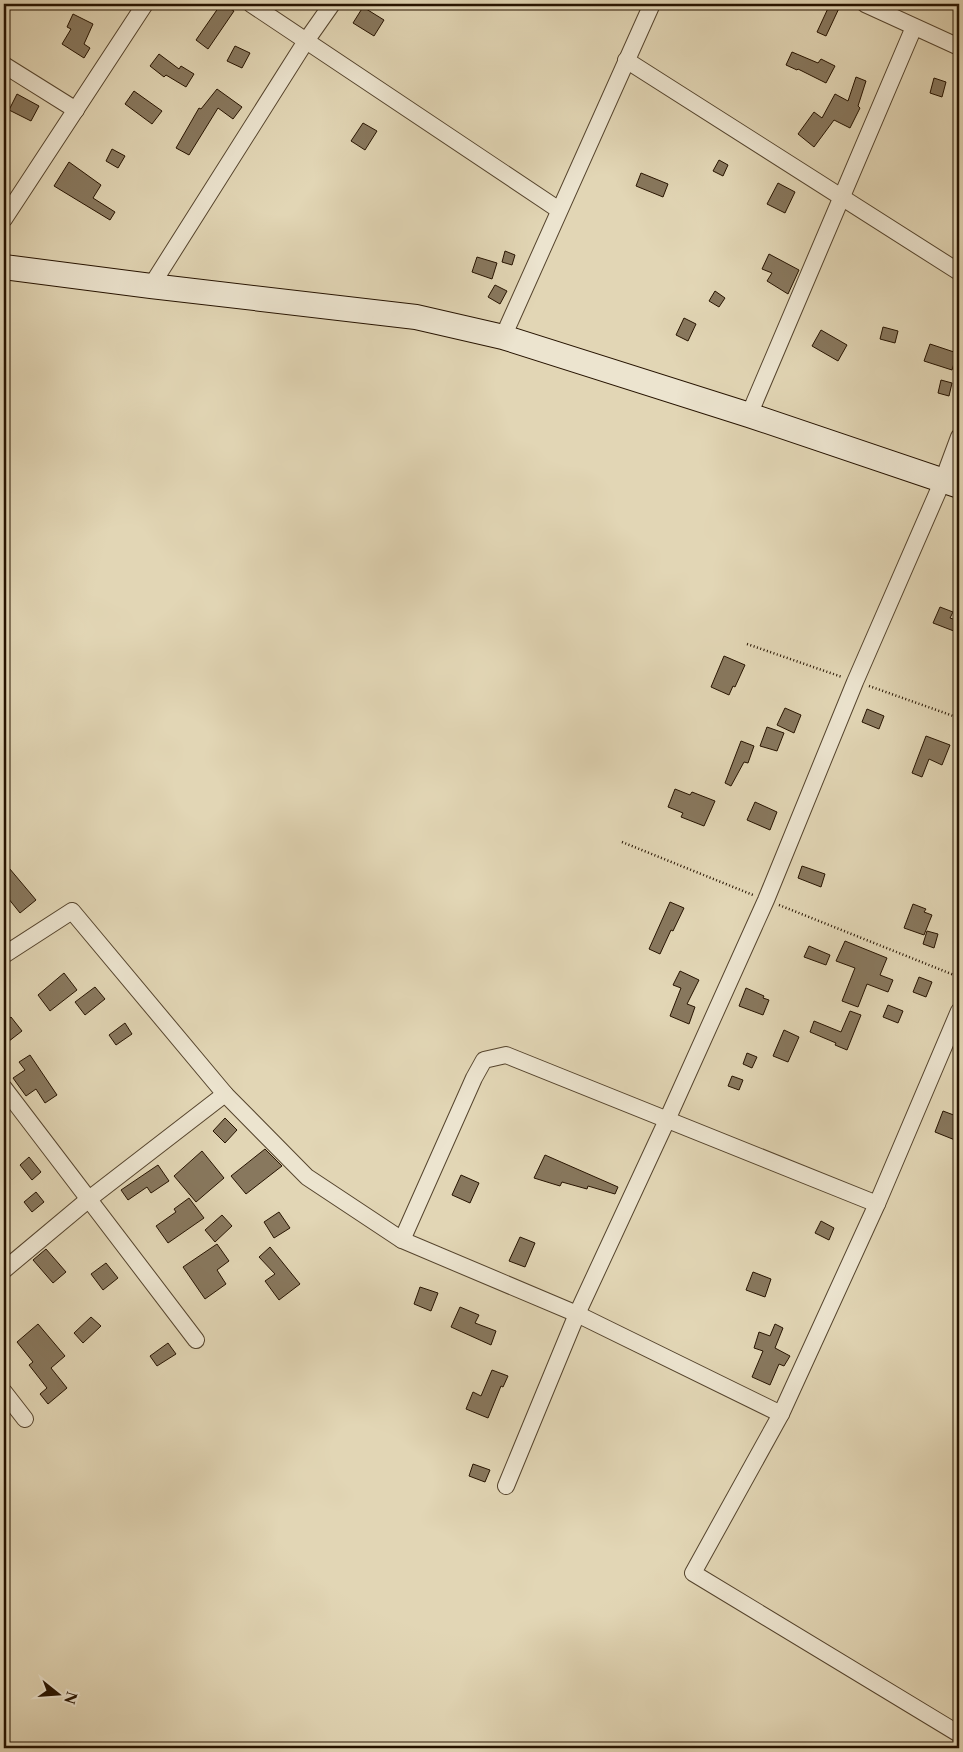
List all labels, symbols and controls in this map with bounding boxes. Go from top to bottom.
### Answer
north arrow [32,1670,82,1720]
text: N [60,1689,81,1706]

